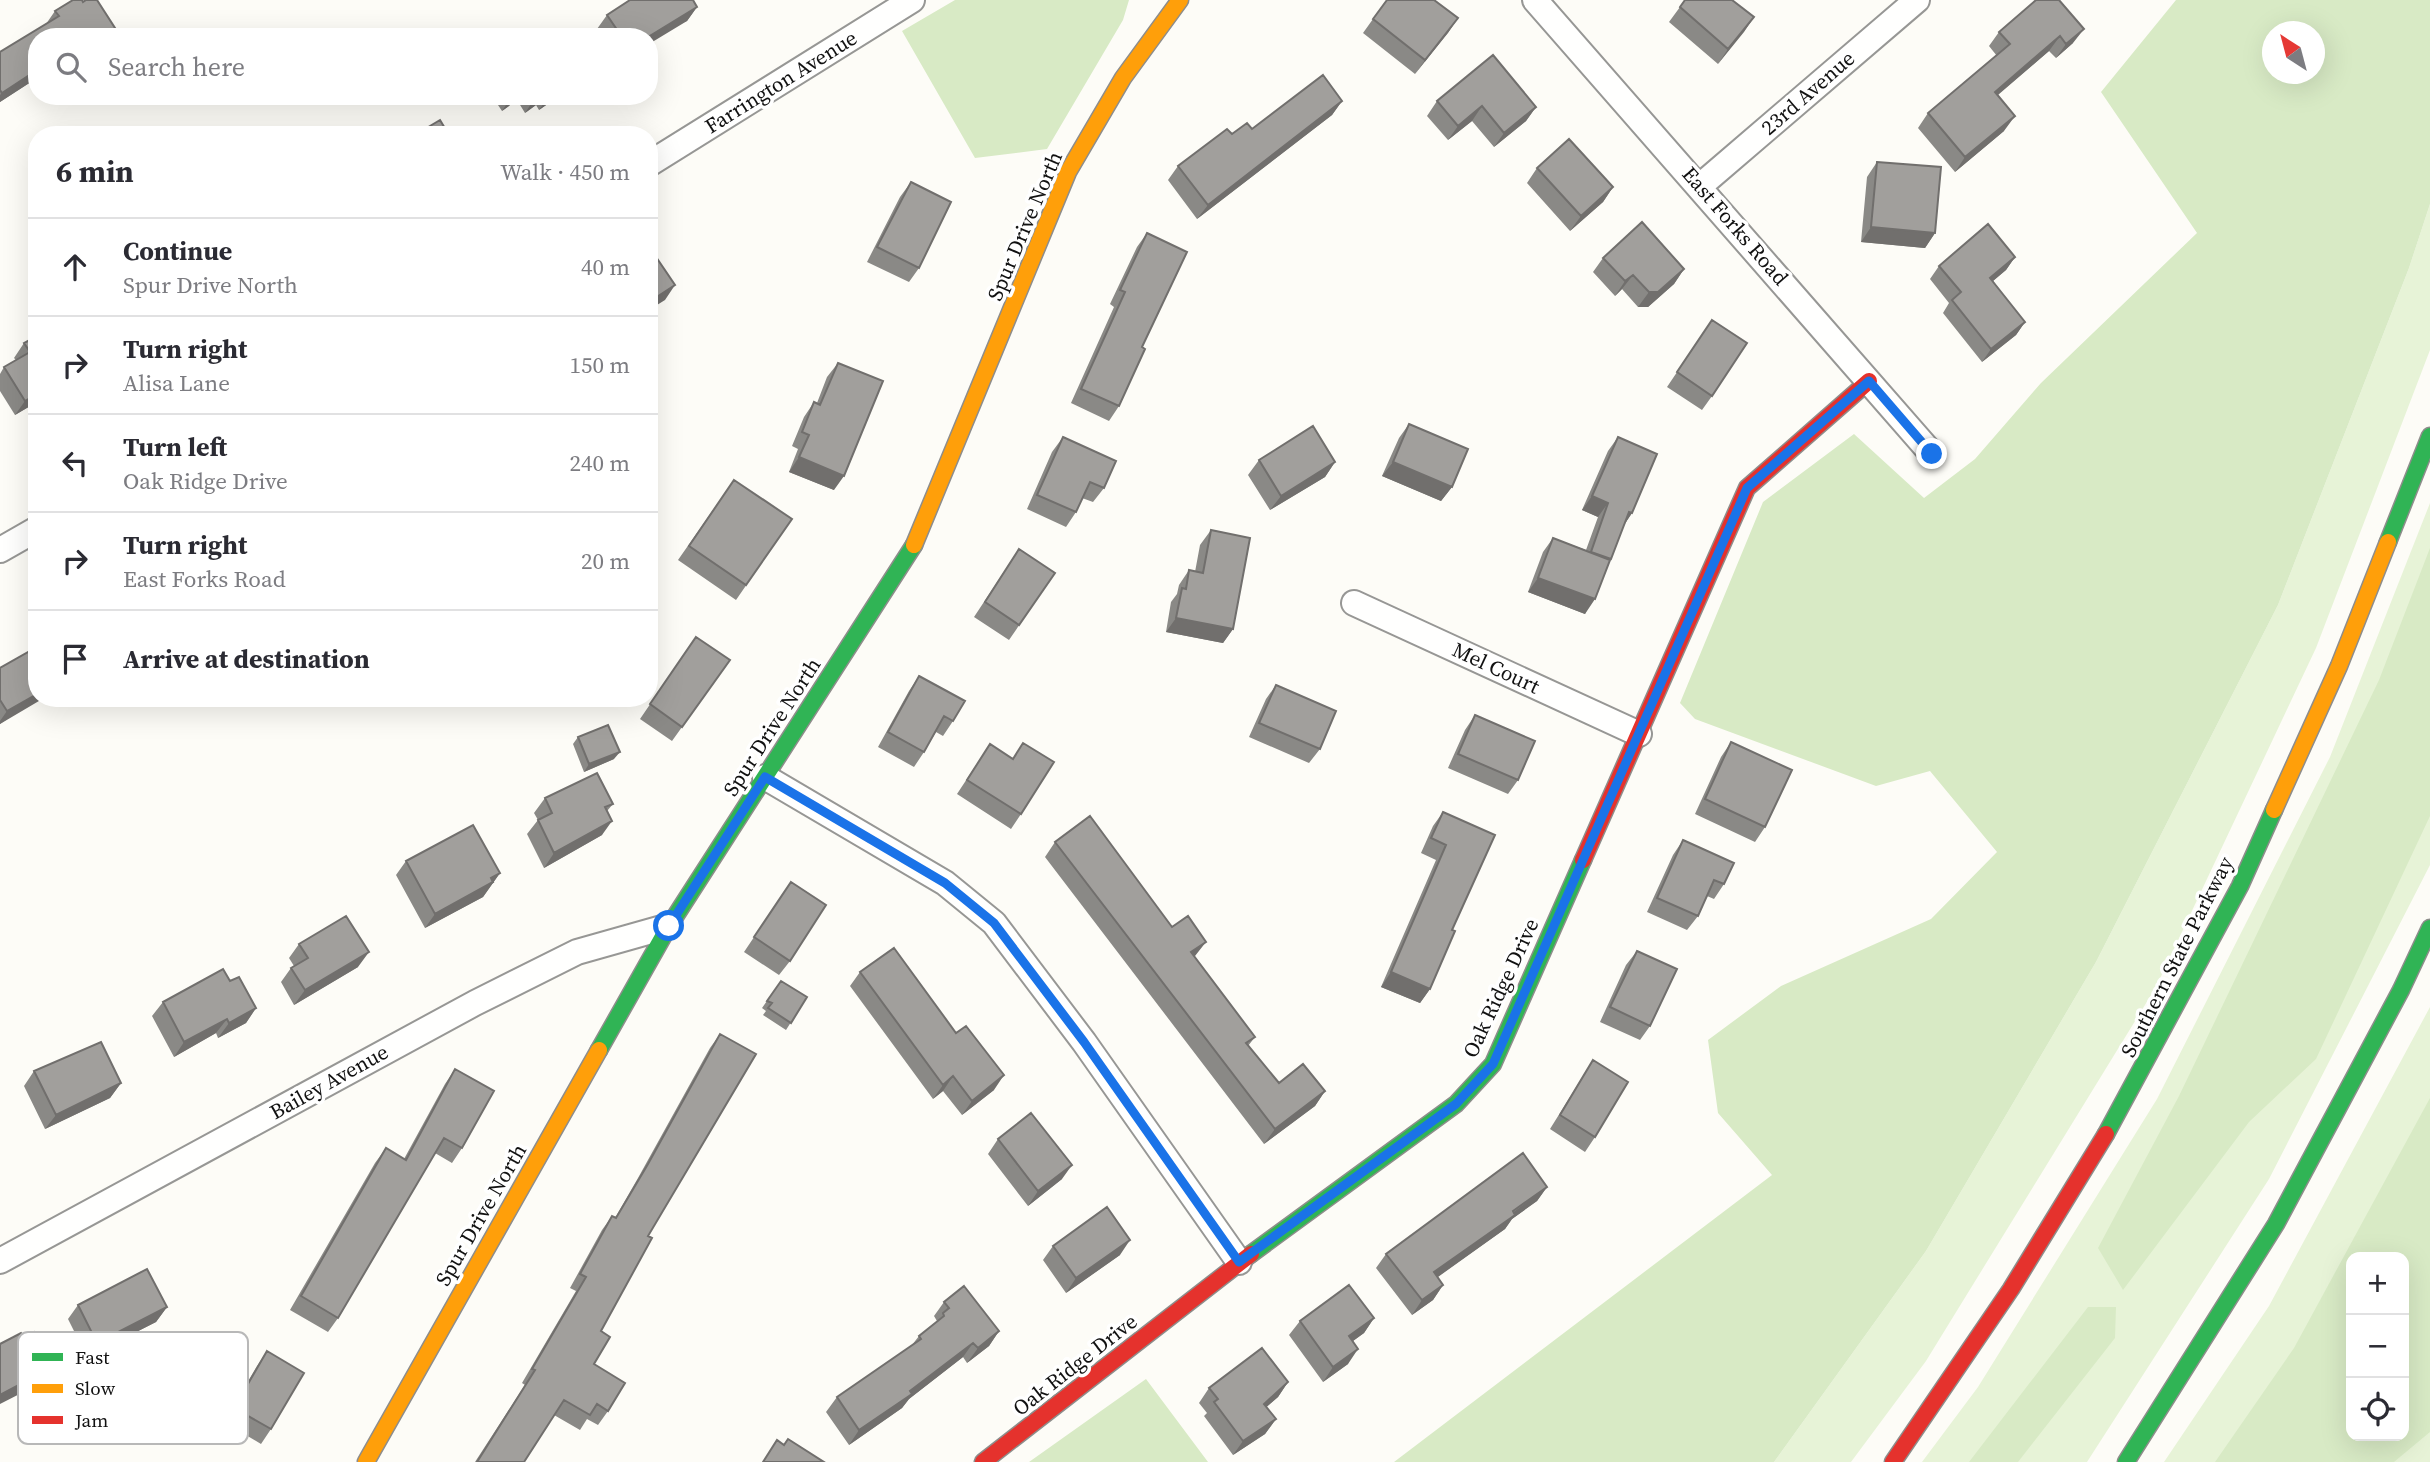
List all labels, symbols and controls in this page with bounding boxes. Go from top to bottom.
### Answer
north arrow [2262,21,2325,84]
street label: Farrington Avenue [699,23,862,140]
search box [28,28,658,105]
street label: 23rd Avenue [1755,44,1861,141]
icon: search [52,48,90,86]
text: Search here [108,49,245,85]
street label: Spur Drive North [980,147,1069,305]
text: 6 min [56,151,134,192]
text: Walk · 450 m [500,156,630,188]
street label: East Forks Road [1676,160,1795,291]
text: Continue [123,233,232,269]
icon: ahead [56,248,94,286]
text: 40 m [581,251,630,283]
text: Spur Drive North [123,269,298,301]
text: Turn right [123,331,247,367]
icon: right [56,346,94,384]
text: 150 m [569,349,630,381]
text: Alisa Lane [123,367,230,399]
text: Turn left [123,429,227,465]
route end [1916,438,1947,469]
icon: left [56,444,94,482]
text: 240 m [569,447,630,479]
text: Oak Ridge Drive [123,465,288,497]
text: Turn right [123,527,247,563]
icon: right [56,542,94,580]
text: 20 m [581,545,630,577]
text: East Forks Road [123,563,286,595]
street label: Mel Court [1448,635,1545,700]
icon: arrive [56,640,94,678]
text: Arrive at destination [123,641,370,677]
street label: Spur Drive North [716,652,827,802]
street label: Southern State Parkway [2113,851,2240,1062]
route start [653,910,684,941]
street label: Oak Ridge Drive [1456,913,1545,1062]
street label: Bailey Avenue [264,1037,393,1126]
street label: Spur Drive North [428,1138,533,1291]
map controls [2346,1252,2409,1441]
button: + [2346,1252,2409,1315]
street label: Oak Ridge Drive [1006,1307,1143,1422]
button: − [2346,1315,2409,1378]
legend [18,1332,248,1444]
text: Fast [75,1344,110,1370]
text: Slow [75,1375,116,1401]
button: locate [2346,1378,2409,1441]
text: Jam [74,1407,108,1433]

